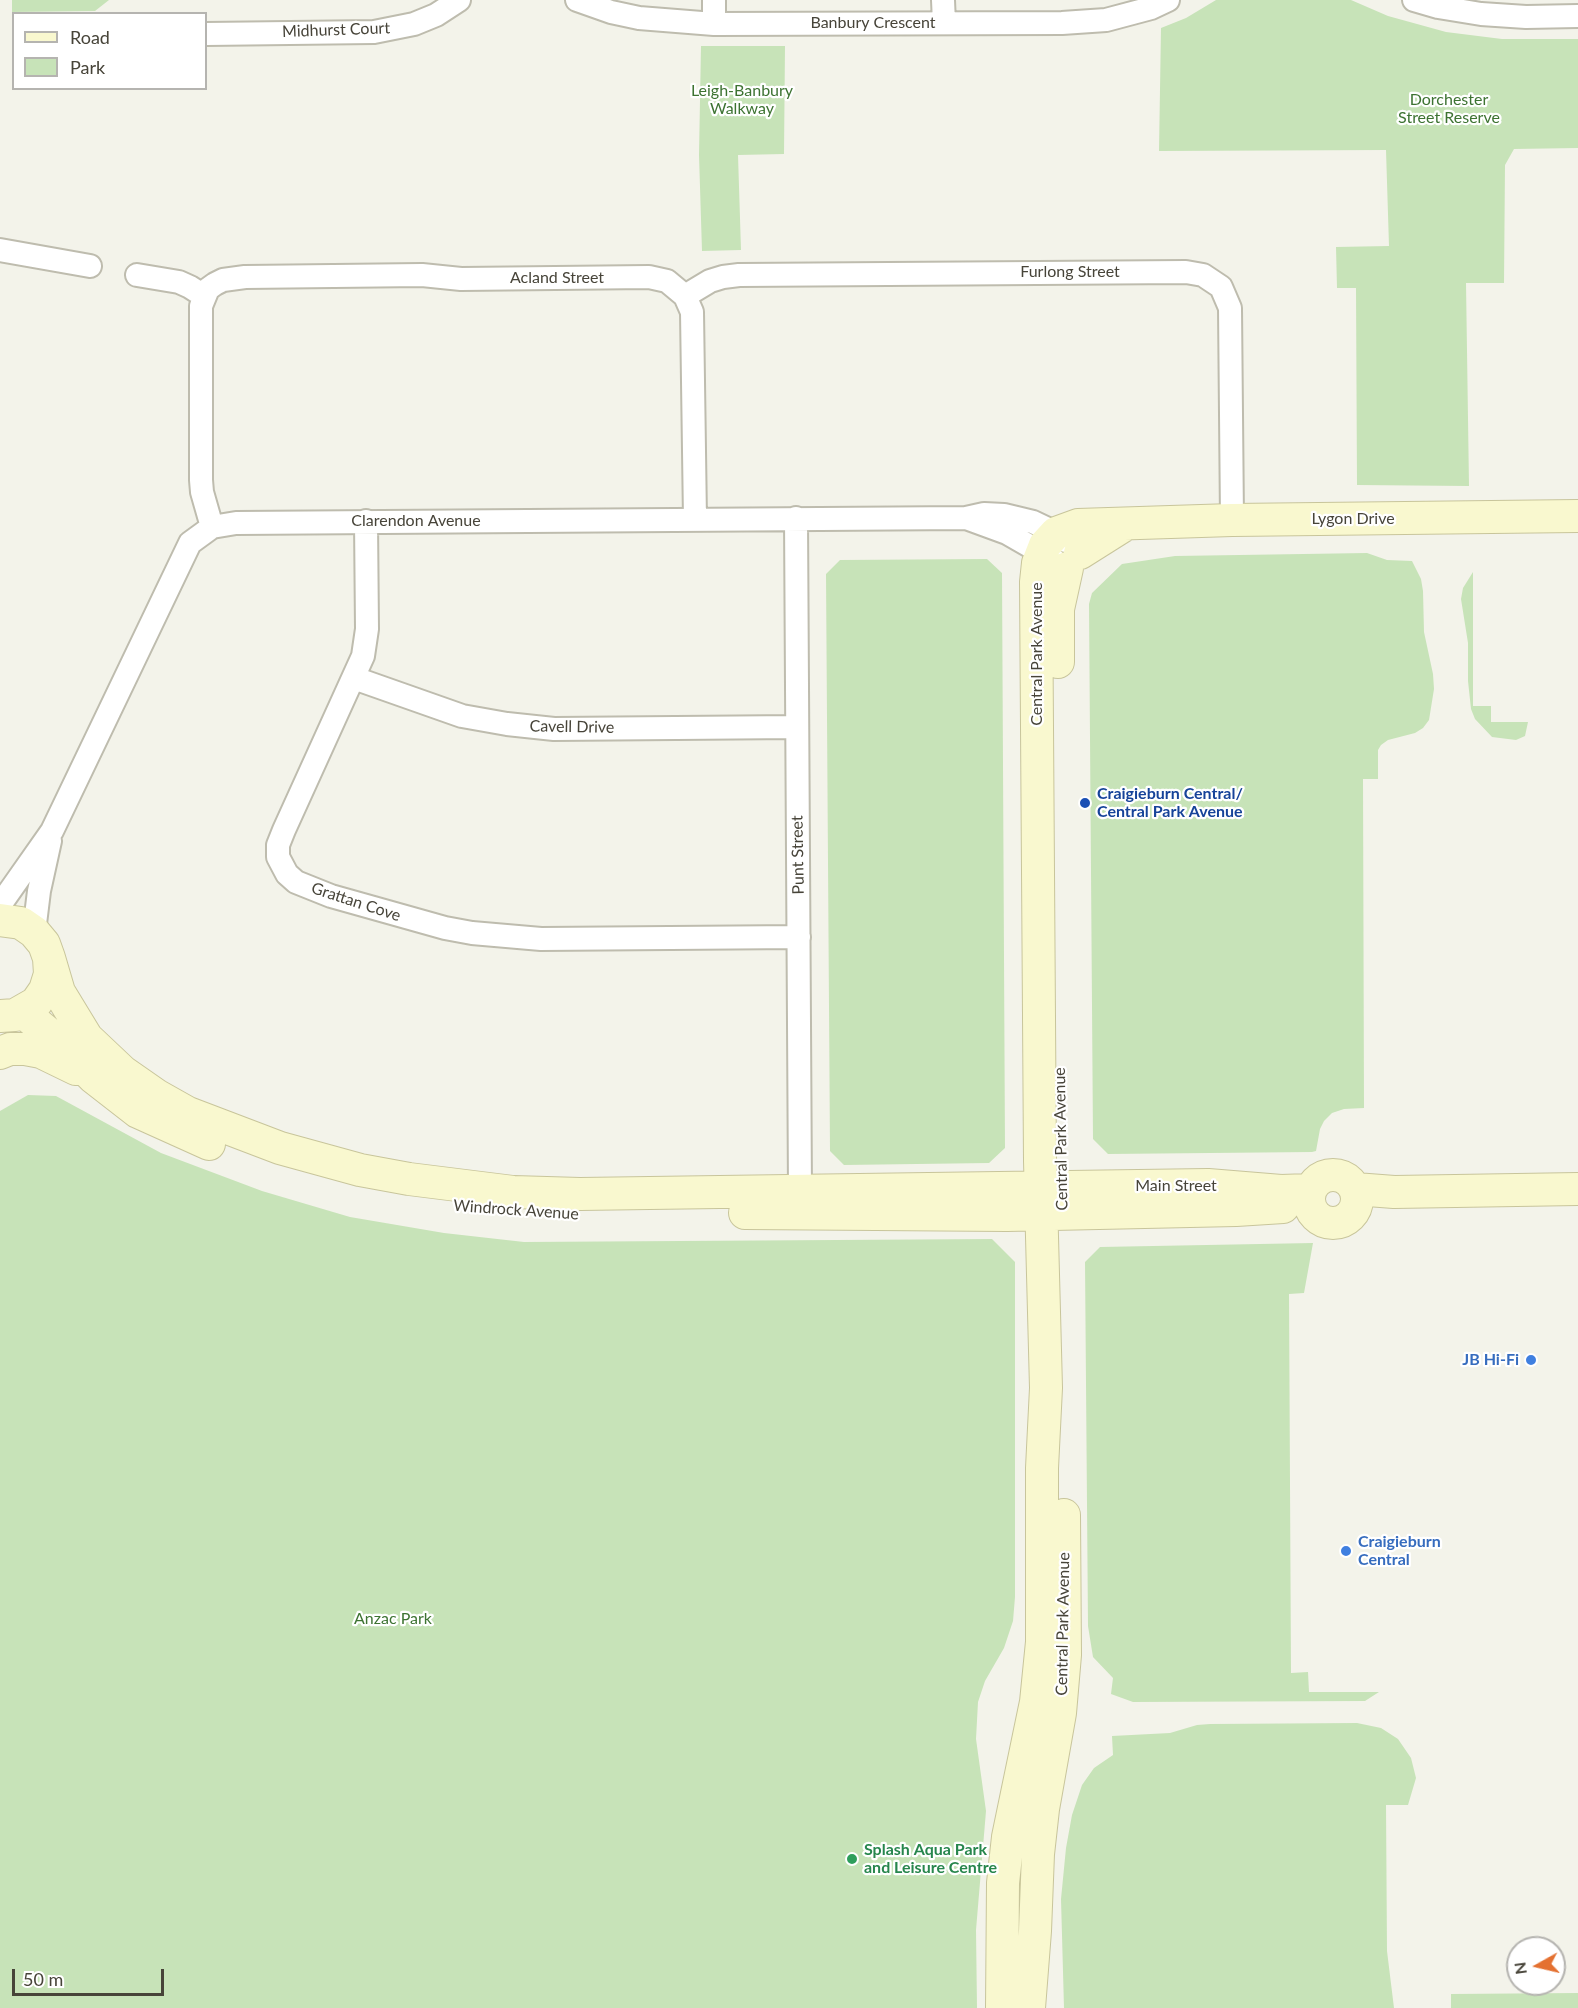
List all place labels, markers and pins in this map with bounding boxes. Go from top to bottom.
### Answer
place label: Craigieburn Central/ Central Park Avenue [1097,784,1243,822]
marker: Craigieburn Central/ Central Park Avenue [1078,796,1092,810]
place label: JB Hi-Fi [1462,1350,1519,1370]
marker: JB Hi-Fi [1524,1353,1538,1367]
place label: Craigieburn Central [1358,1532,1441,1570]
marker: Craigieburn Central [1339,1544,1353,1558]
place label: Splash Aqua Park and Leisure Centre [864,1840,997,1878]
marker: Splash Aqua Park and Leisure Centre [845,1852,859,1866]

